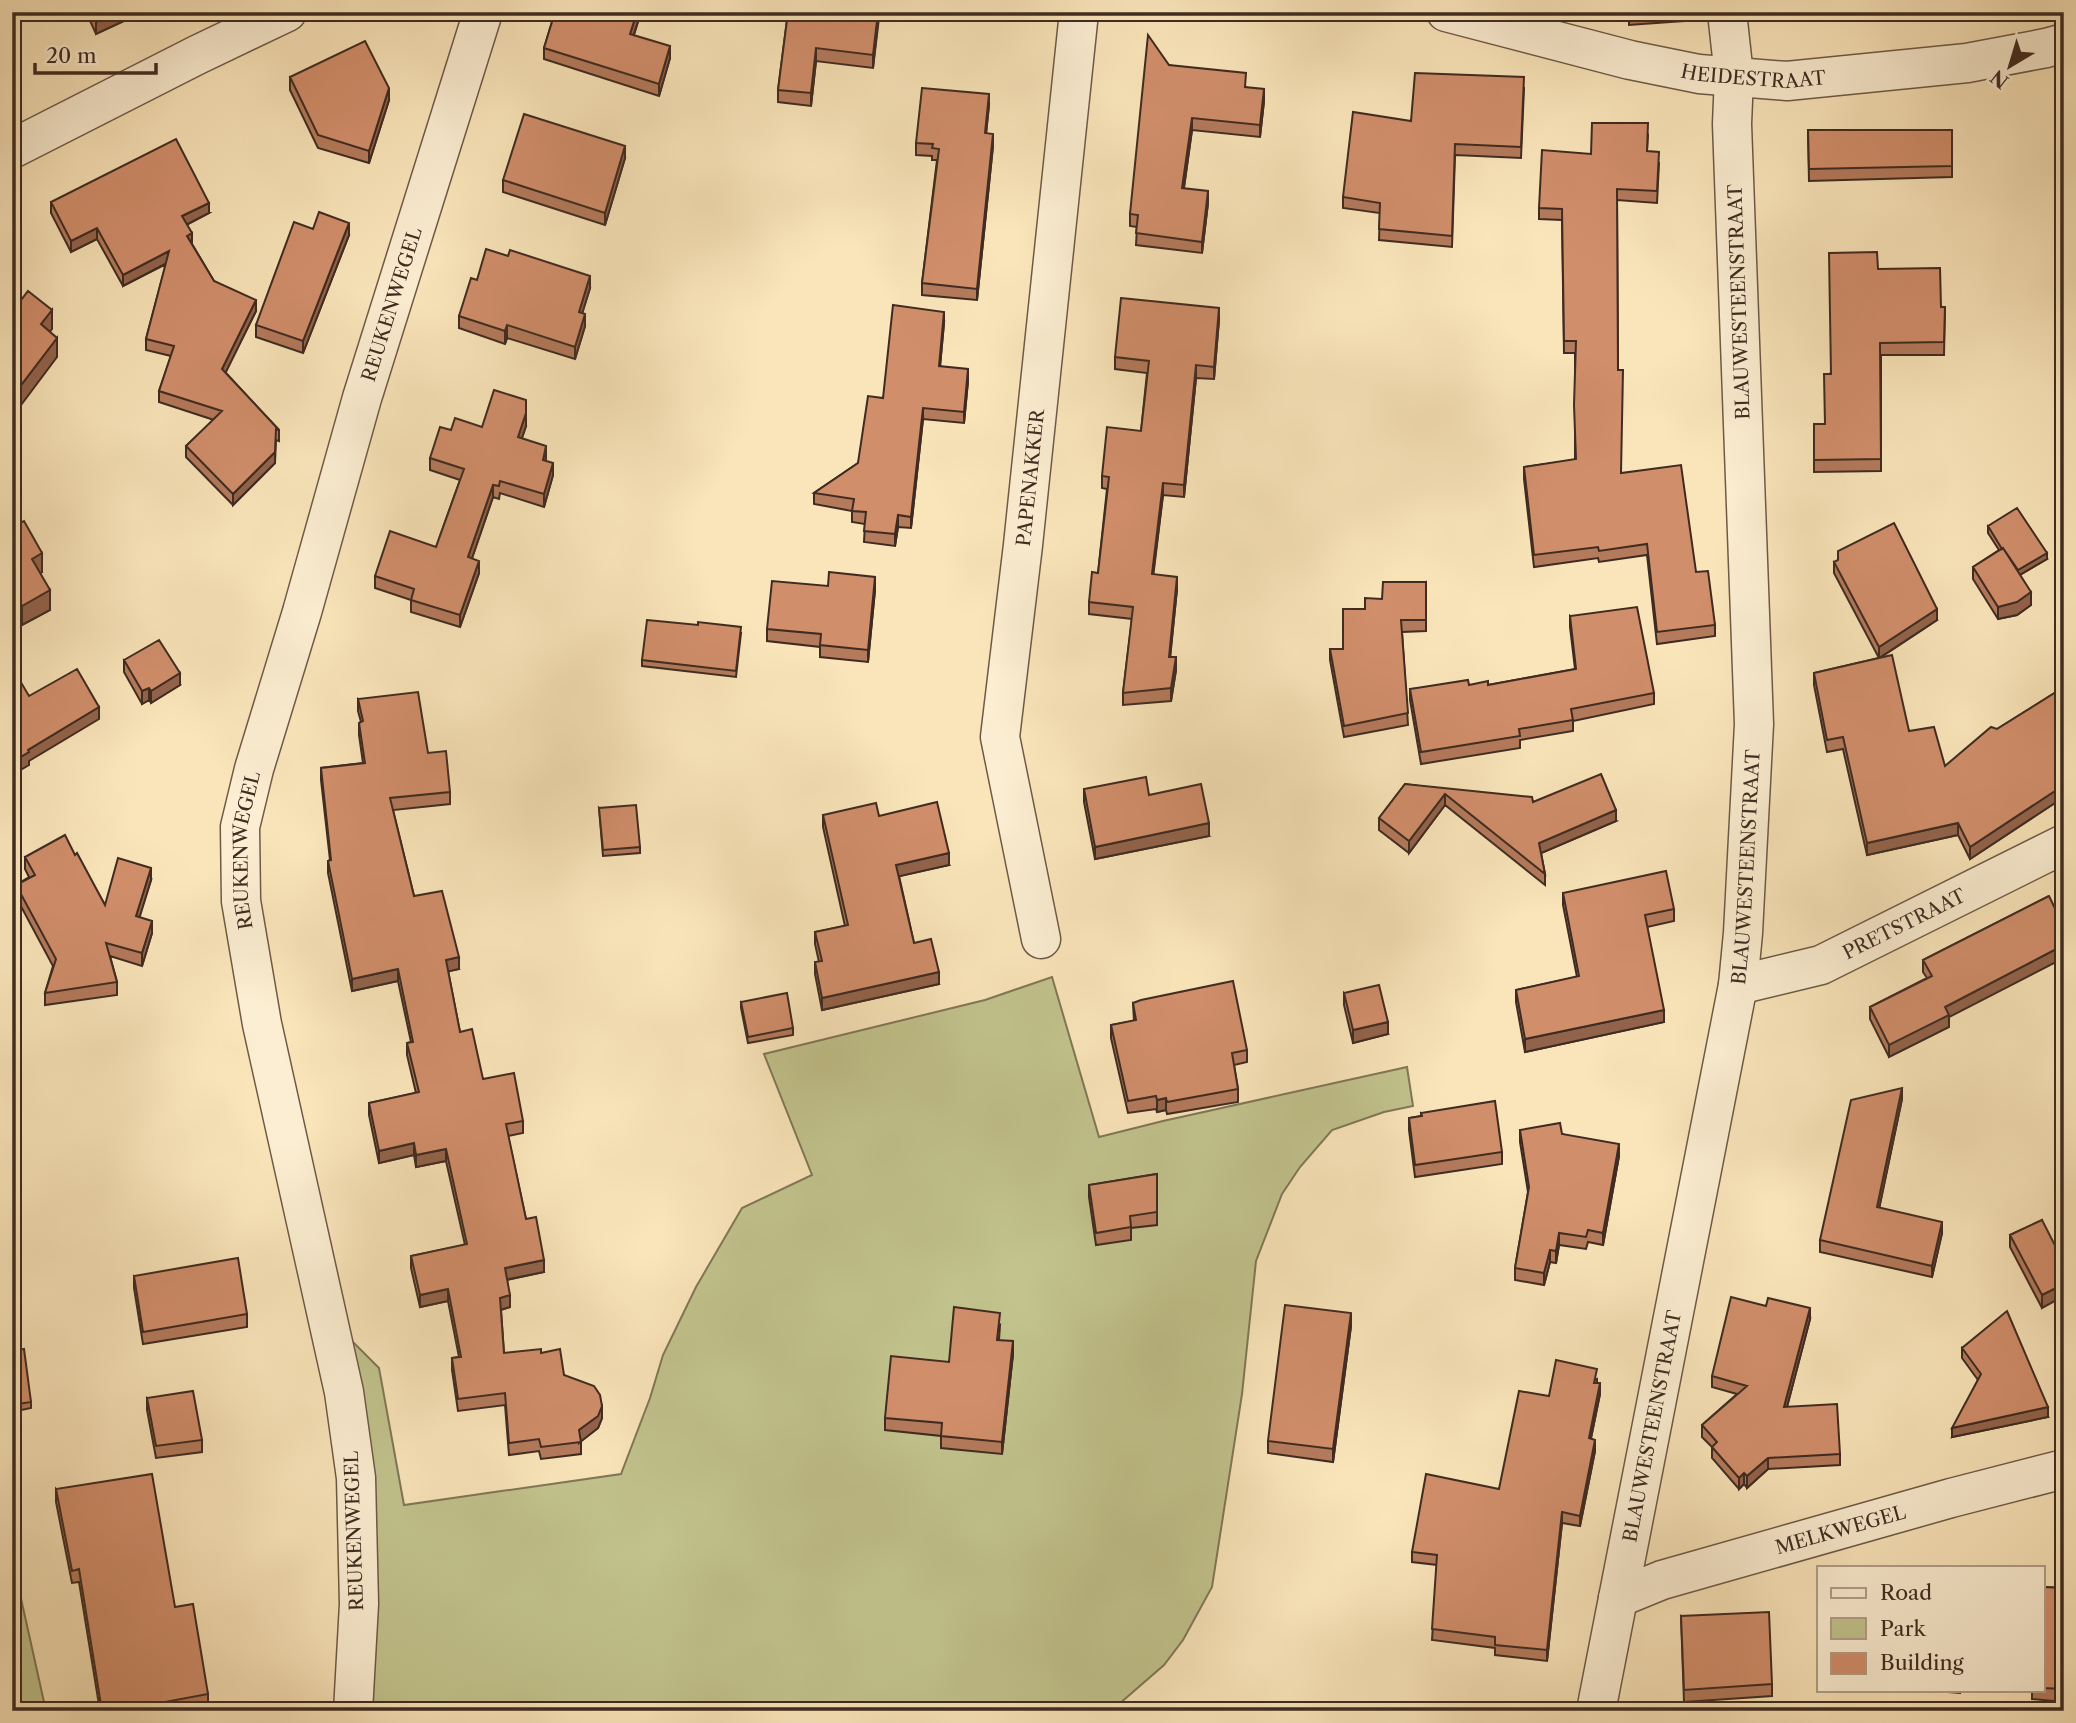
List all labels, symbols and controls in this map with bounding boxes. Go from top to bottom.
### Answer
scale bar [35,32,156,76]
north arrow [1974,32,2044,102]
text: 20 m [46,43,97,68]
street label: HEIDESTRAAT [1679,59,1828,93]
text: N [1986,65,2013,93]
street label: BLAUWESTEENSTRAAT [1723,183,1755,420]
street label: REUKENWEGEL [356,224,426,384]
street label: PAPENAKKER [1011,407,1049,547]
street label: BLAUWESTEENSTRAAT [1727,748,1764,986]
street label: REUKENWEGEL [228,768,265,931]
street label: PRETSTRAAT [1839,883,1970,964]
street label: BLAUWESTEENSTRAAT [1618,1308,1686,1544]
street label: REUKENWEGEL [340,1450,368,1611]
street label: MELKWEGEL [1773,1500,1909,1559]
legend [1817,1566,2044,1692]
text: Road [1880,1580,1932,1605]
text: Park [1880,1616,1926,1641]
text: Building [1880,1650,1965,1675]

